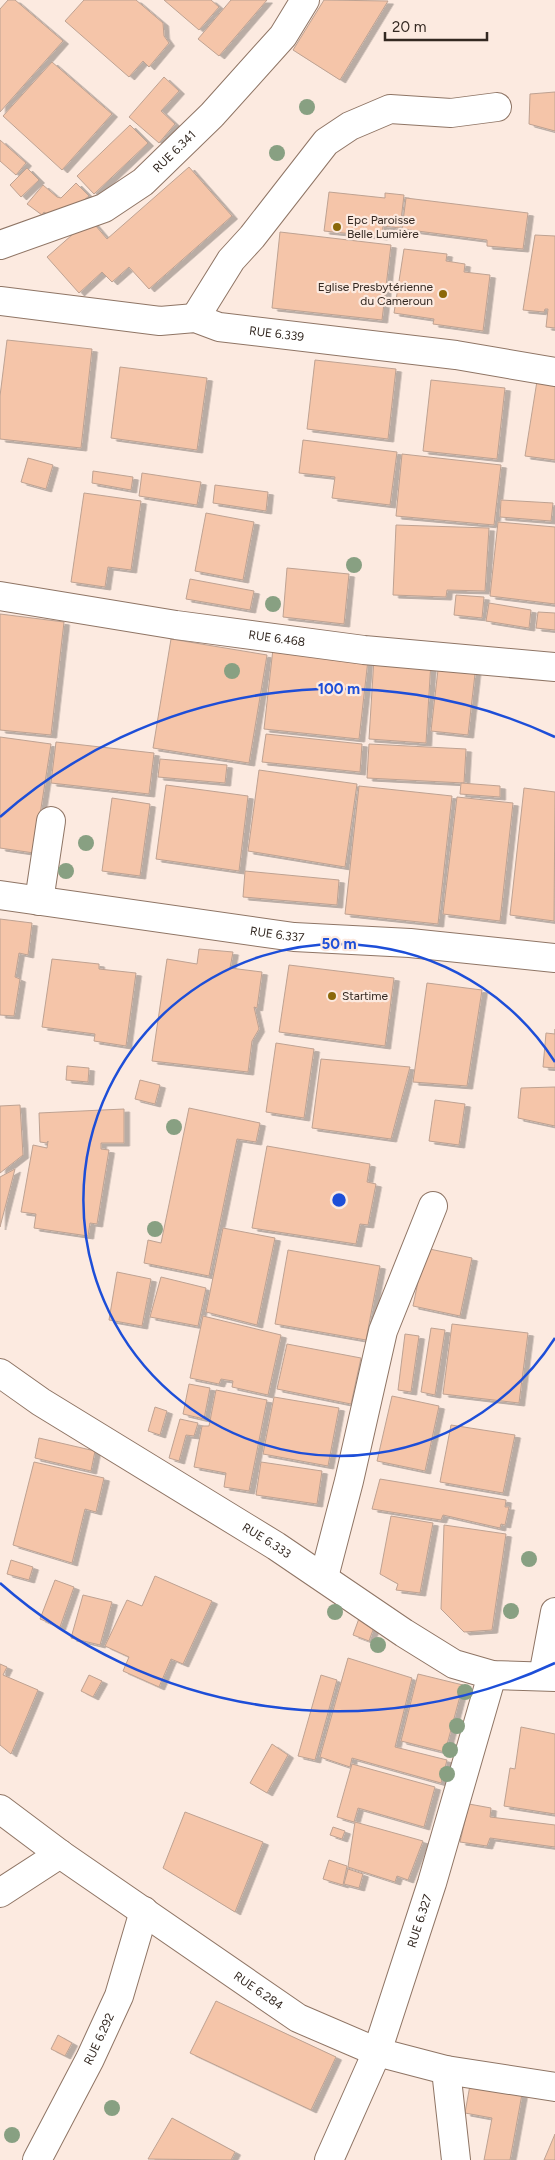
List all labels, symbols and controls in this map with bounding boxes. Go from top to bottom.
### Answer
scale bar [385,10,488,42]
text: 20 m [392,18,426,36]
street label: RUE 6.341 [150,128,199,175]
place label: Epc Paroisse Belle Lumière [347,213,419,241]
marker: Epc Paroisse Belle Lumière [331,221,343,233]
place label: Eglise Presbytérienne du Cameroun [318,280,433,308]
marker: Eglise Presbytérienne du Cameroun [437,288,449,300]
street label: RUE 6.339 [248,324,305,344]
street label: RUE 6.468 [248,628,306,649]
text: 100 m [318,680,360,698]
street label: RUE 6.337 [249,924,305,945]
text: 50 m [321,935,357,953]
place label: Startime [342,989,389,1003]
marker: Startime [326,990,338,1002]
centre of rings [330,1191,348,1209]
street label: RUE 6.333 [240,1520,294,1561]
street label: RUE 6.327 [404,1892,435,1949]
street label: RUE 6.284 [231,1969,286,2013]
street label: RUE 6.292 [81,2011,117,2067]

